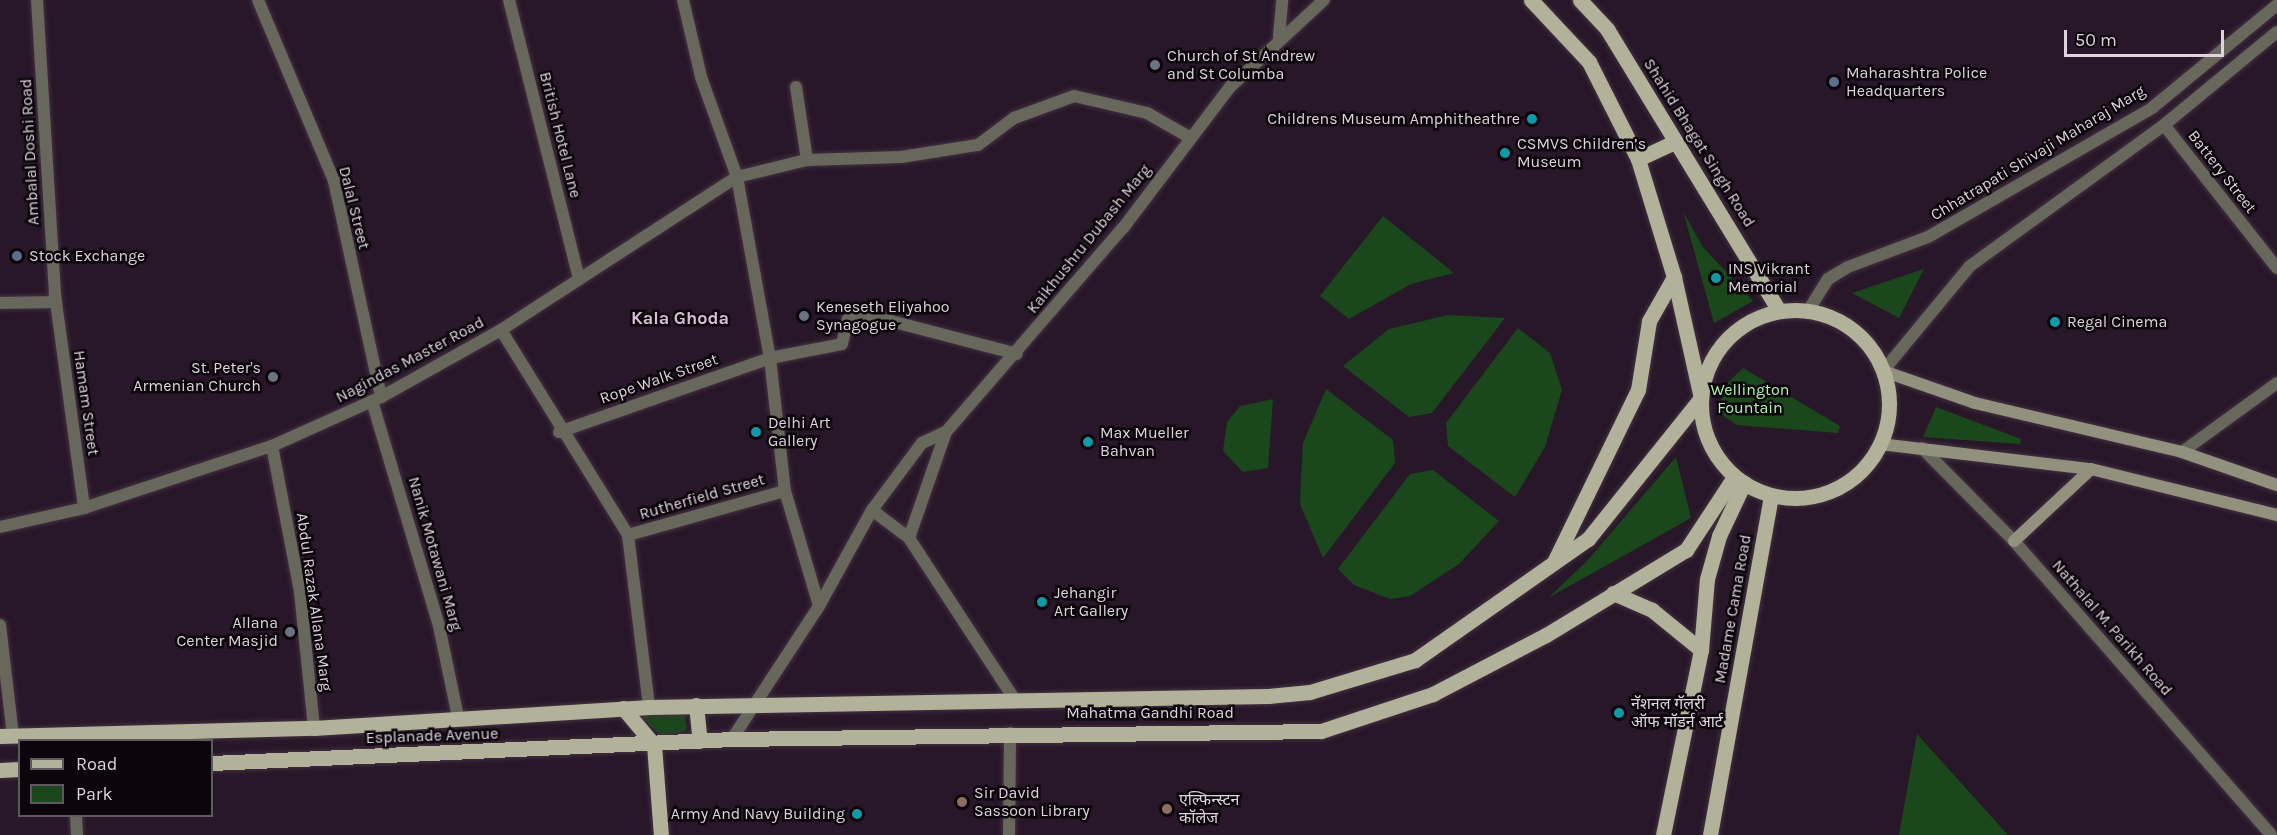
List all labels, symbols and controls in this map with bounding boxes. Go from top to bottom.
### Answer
scale bar [2067,18,2228,56]
text: 50 m [2075,29,2117,51]
place label: Church of St Andrew and St Columba [1167,46,1315,84]
street label: Shahid Bhagat Singh Road [1639,55,1759,231]
marker: Church of St Andrew and St Columba [1148,58,1162,72]
place label: Maharashtra Police Headquarters [1846,63,1987,101]
street label: British Hotel Lane [535,70,585,200]
marker: Maharashtra Police Headquarters [1827,75,1841,89]
street label: Ambalal Doshi Road [17,78,43,226]
street label: Chhatrapati Shivaji Maharaj Marg [1927,81,2149,225]
place label: Childrens Museum Amphitheathre [1267,109,1520,129]
marker: Childrens Museum Amphitheathre [1525,112,1539,126]
street label: Battery Street [2184,127,2260,217]
place label: CSMVS Children’s Museum [1517,134,1646,172]
marker: CSMVS Children’s Museum [1498,146,1512,160]
street label: Kaikhushru Dubash Marg [1023,161,1155,317]
street label: Dalal Street [334,165,374,251]
place label: Stock Exchange [29,246,145,266]
marker: Stock Exchange [10,249,24,263]
place label: INS Vikrant Memorial [1728,259,1810,297]
marker: INS Vikrant Memorial [1709,271,1723,285]
place label: Keneseth Eliyahoo Synagogue [816,297,950,335]
district label: Kala Ghoda [631,307,729,329]
marker: Keneseth Eliyahoo Synagogue [797,309,811,323]
place label: Regal Cinema [2067,312,2167,332]
street label: Nagindas Master Road [333,313,487,407]
marker: Regal Cinema [2048,315,2062,329]
street label: Hamam Street [69,349,103,457]
street label: Rope Walk Street [597,350,721,408]
place label: St. Peter's Armenian Church [133,358,261,396]
marker: St. Peter's Armenian Church [266,370,280,384]
park label: Wellington Fountain [1711,380,1789,418]
place label: Delhi Art Gallery [768,413,830,451]
place label: Max Mueller Bahvan [1100,423,1189,461]
marker: Delhi Art Gallery [749,425,763,439]
marker: Max Mueller Bahvan [1081,435,1095,449]
street label: Rutherfield Street [637,470,767,524]
street label: Nanik Motawani Marg [404,475,466,633]
street label: Abdul Razak Allana Marg [292,511,336,693]
street label: Madame Cama Road [1710,533,1756,685]
street label: Nathalal M. Parikh Road [2048,556,2176,700]
place label: Jehangir Art Gallery [1054,583,1128,621]
marker: Jehangir Art Gallery [1035,595,1049,609]
place label: Allana Center Masjid [176,613,278,651]
marker: Allana Center Masjid [283,625,297,639]
place label: नॅशनल गॅलरी ऑफ मॉडर्न आर्ट [1631,694,1723,732]
street label: Mahatma Gandhi Road [1066,703,1234,723]
marker: नॅशनल गॅलरी ऑफ मॉडर्न आर्ट [1612,706,1626,720]
street label: Esplanade Avenue [365,724,499,748]
legend [18,739,213,817]
text: Road [76,753,117,775]
text: Park [76,783,113,805]
place label: Sir David Sassoon Library [974,783,1090,821]
place label: एल्फिन्स्टन कॉलेज [1179,790,1239,828]
marker: Sir David Sassoon Library [955,795,969,809]
marker: एल्फिन्स्टन कॉलेज [1160,802,1174,816]
place label: Army And Navy Building [671,804,845,824]
marker: Army And Navy Building [850,807,864,821]

